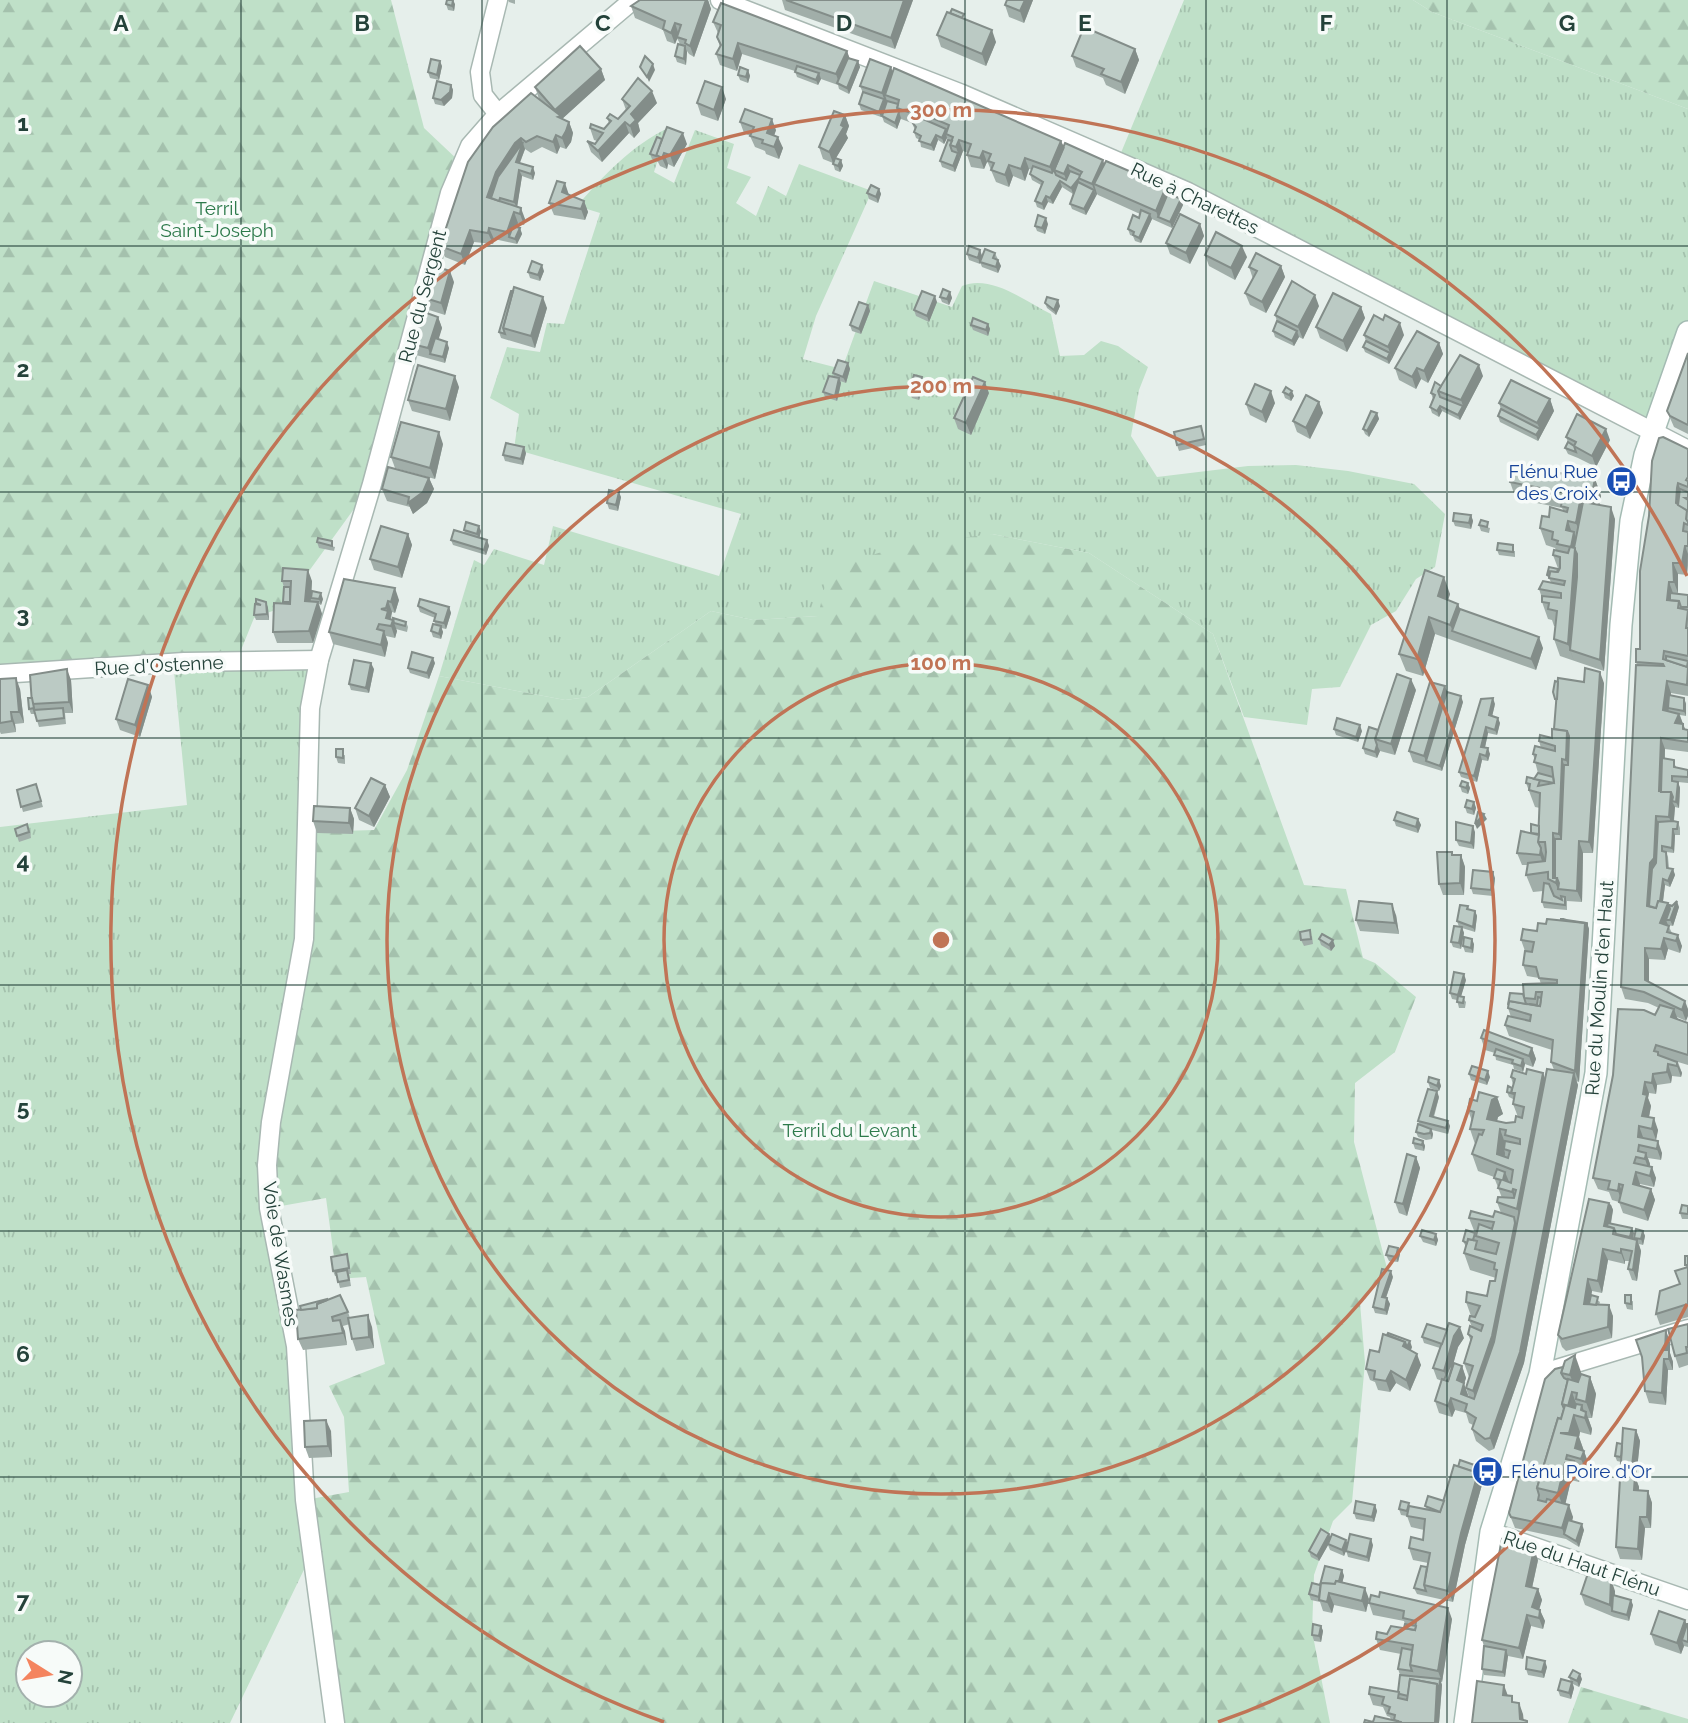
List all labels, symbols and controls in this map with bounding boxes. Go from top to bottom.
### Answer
text: A [113,9,129,36]
text: B [354,9,370,36]
text: C [595,9,611,36]
text: D [836,9,852,36]
text: E [1078,9,1092,36]
text: F [1319,9,1333,36]
text: G [1559,9,1575,36]
text: 300 m [910,97,972,122]
text: 1 [17,109,29,136]
street label: Rue à Charettes [1127,158,1263,238]
park label: Terril Saint-Joseph [160,197,274,241]
street label: Rue du Sergent [394,226,450,365]
text: 2 [17,355,29,382]
text: 200 m [910,373,972,398]
place label: Flénu Rue des Croix [1509,460,1598,504]
bus stop icon: Flénu Rue des Croix [1604,465,1638,499]
text: 3 [17,601,29,628]
text: 100 m [911,650,971,675]
street label: Rue d'Ostenne [94,651,224,679]
text: 4 [16,847,30,874]
street label: Rue du Moulin d'en Haut [1581,879,1618,1096]
centre of rings [929,928,953,952]
text: 5 [17,1094,30,1121]
park label: Terril du Levant [783,1119,918,1141]
street label: Voie de Wasmes [259,1180,303,1328]
text: 6 [16,1340,30,1367]
bus stop icon: Flénu Poire d'Or [1471,1454,1505,1488]
place label: Flénu Poire d'Or [1511,1460,1652,1482]
street label: Rue du Haut Flénu [1501,1526,1663,1600]
text: 7 [17,1586,30,1613]
north arrow [14,1639,84,1709]
text: N [54,1668,78,1686]

